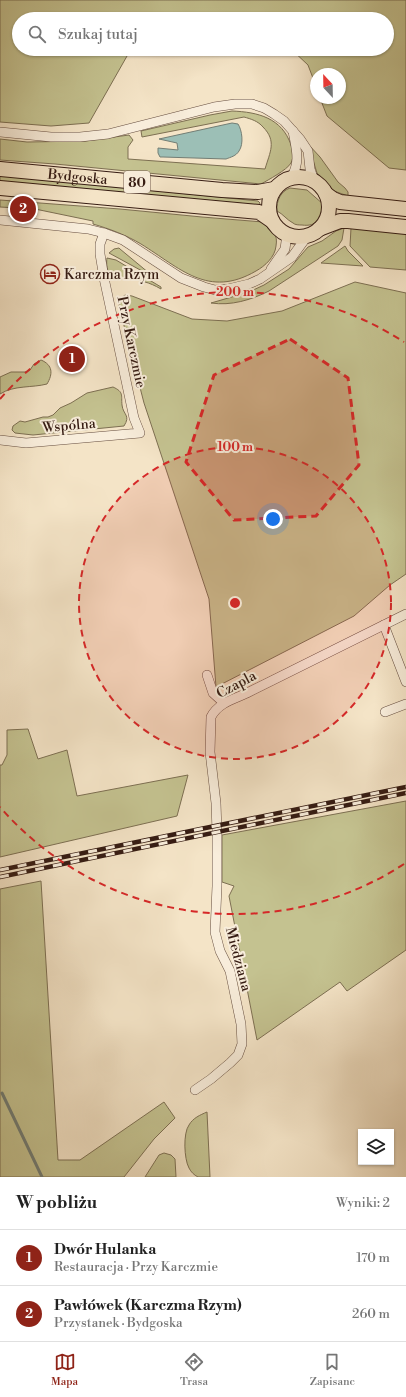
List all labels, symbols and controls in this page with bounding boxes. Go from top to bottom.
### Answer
search box [12,12,394,56]
icon: search [26,23,48,45]
text: Szukaj tutaj [58,25,138,44]
north arrow [310,68,346,104]
street label: Bydgoska [46,165,109,189]
road number: 80 [124,171,150,193]
pin: 2 [10,194,36,224]
hotel icon: Karczma Rzym [39,263,61,285]
place label: Karczma Rzym [64,266,159,284]
text: 200 m [216,285,254,300]
street label: Przy Karczmie [112,295,150,390]
pin: 1 [59,344,85,374]
street label: Wspólna [41,415,97,437]
text: 100 m [217,440,253,455]
your location [263,509,283,529]
centre of rings [228,596,242,610]
street label: Czapla [213,666,260,703]
street label: Miedziana [221,925,255,994]
map controls [358,1129,394,1165]
button: layers [358,1129,394,1165]
text: W pobliżu [16,1192,97,1214]
text: Wyniki: 2 [336,1195,390,1211]
text: Dwór Hulanka [54,1240,156,1259]
text: 1 [26,1250,32,1266]
text: 170 m [356,1250,390,1266]
text: Restauracja · Przy Karczmie [54,1259,218,1275]
text: Pawłówek (Karczma Rzym) [54,1296,242,1315]
text: 2 [25,1306,33,1322]
text: 260 m [352,1306,390,1322]
text: Przystanek · Bydgoska [54,1315,183,1331]
tab: Mapa [51,1351,78,1389]
tab: Trasa [180,1351,208,1389]
tab: Zapisane [310,1351,355,1389]

